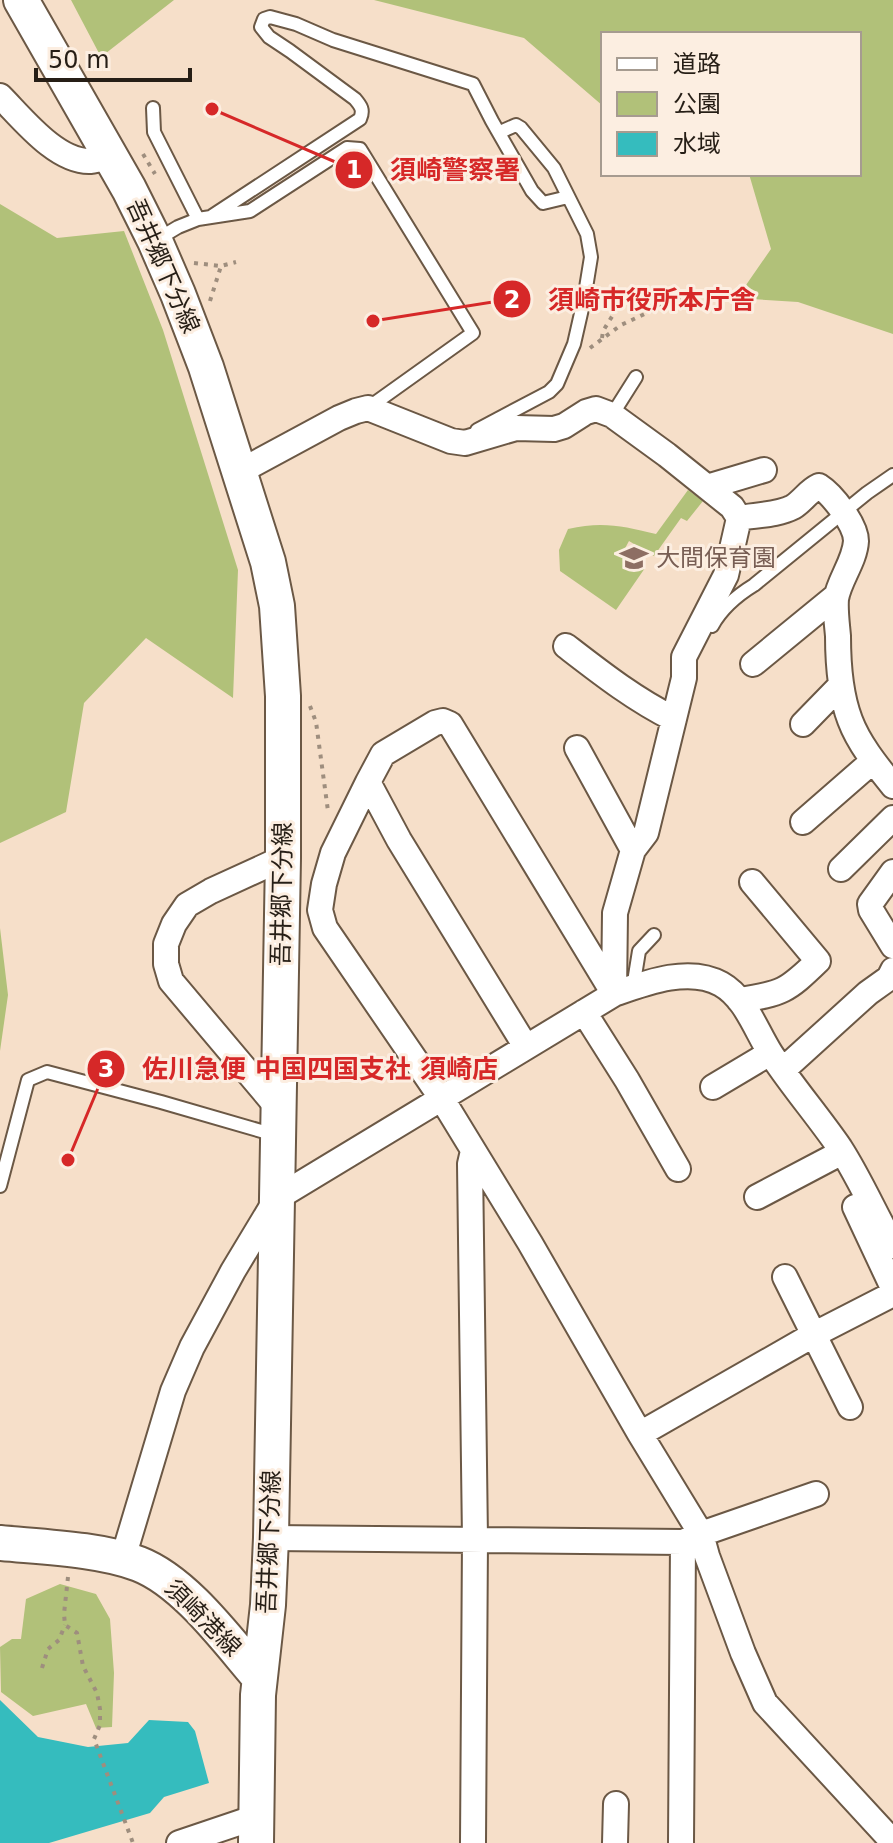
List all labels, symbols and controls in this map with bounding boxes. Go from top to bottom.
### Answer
scale bar [36,32,190,82]
legend [601,32,861,176]
text: 50 m [48,46,110,74]
text: 道路 [673,50,721,78]
text: 公園 [673,90,721,118]
text: 水域 [673,130,721,158]
callout: 須崎警察署 [334,145,536,195]
text: 須崎警察署 [390,155,520,185]
text: 1 [346,156,362,184]
street label: 吾井郷下分線 [121,195,205,337]
callout: 須崎市役所本庁舎 [492,274,772,324]
text: 須崎市役所本庁舎 [548,285,756,315]
text: 2 [504,286,520,314]
school or university icon: 大間保育園 [619,543,649,573]
place label: 大間保育園 [656,544,776,572]
street label: 吾井郷下分線 [267,822,297,966]
callout: 佐川急便 中国四国支社 須崎店 [86,1044,514,1094]
text: 佐川急便 中国四国支社 須崎店 [142,1054,498,1084]
text: 3 [98,1055,114,1083]
street label: 吾井郷下分線 [252,1470,286,1614]
street label: 須崎港線 [159,1574,247,1662]

